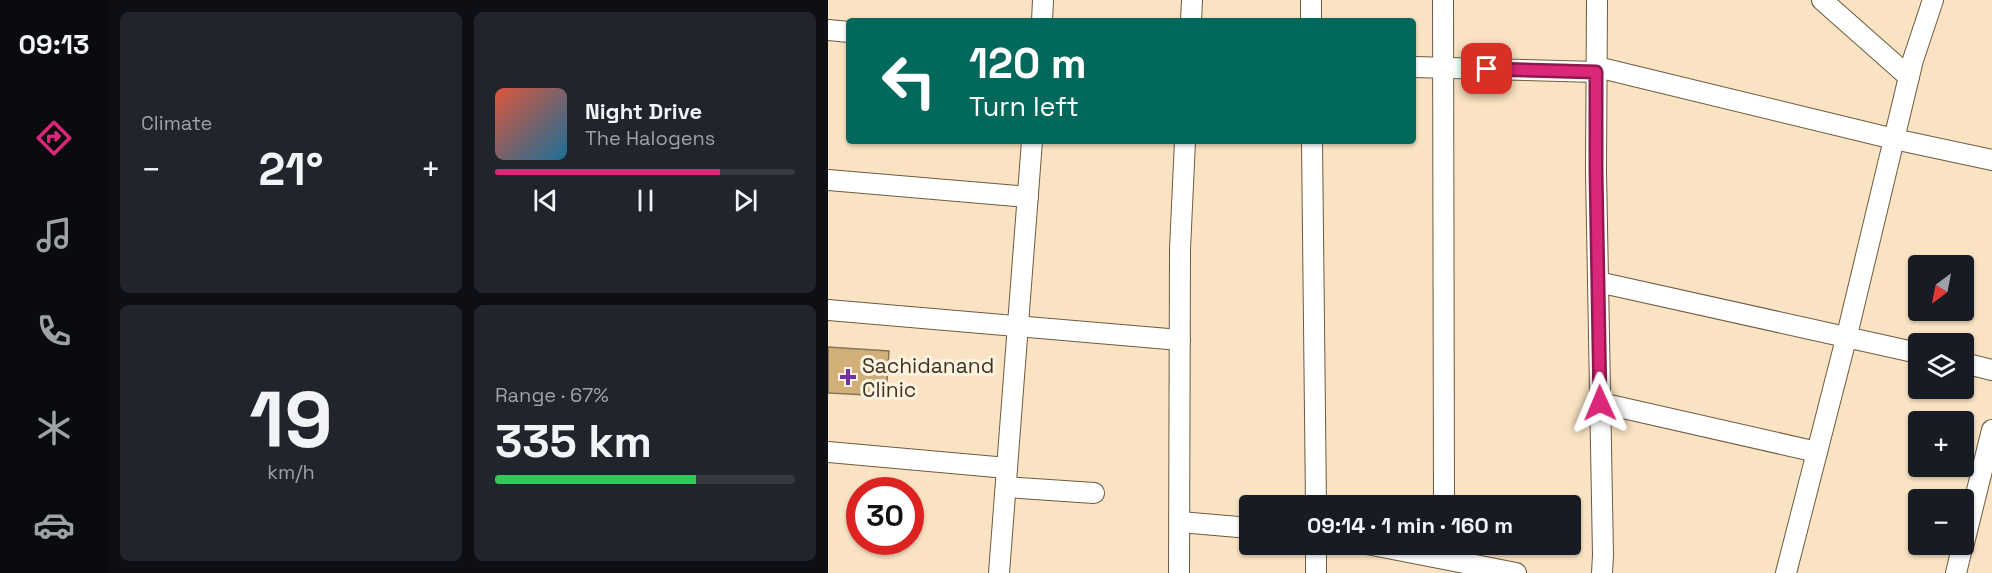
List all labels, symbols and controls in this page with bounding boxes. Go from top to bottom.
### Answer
text: 09:13 [19,27,89,62]
text: 120 m [969,37,1087,90]
icon: left [870,42,948,120]
pin [1461,43,1512,94]
icon: arrive [1470,52,1503,85]
text: Turn left [969,89,1079,124]
text: Night Drive [585,97,702,125]
text: Climate [141,110,212,136]
icon: directions [33,117,75,159]
text: The Halogens [585,125,715,151]
text: 21° [259,141,323,198]
text: − [141,149,161,191]
text: + [421,149,441,191]
icon: previous [529,184,562,217]
icon: pause [629,184,662,217]
icon: next [729,184,762,217]
icon: music [33,214,75,256]
north arrow [1908,255,1974,321]
map controls [1908,255,1974,555]
icon: phone [33,310,75,352]
button: layers [1908,333,1974,399]
place label: Sachidanand Clinic [862,352,994,403]
marker: Sachidanand Clinic [839,368,857,386]
text: 19 [249,370,333,470]
position arrow [1568,371,1632,435]
text: Range · 67% [495,382,609,408]
icon: climate [33,407,75,449]
button: + [1908,411,1974,477]
text: 335 km [495,413,652,470]
text: km/h [267,459,315,485]
speed limit sign: 30 [846,477,924,555]
button: − [1908,489,1974,555]
icon: car [33,504,75,546]
text: 09:14 · 1 min · 160 m [1307,511,1513,539]

